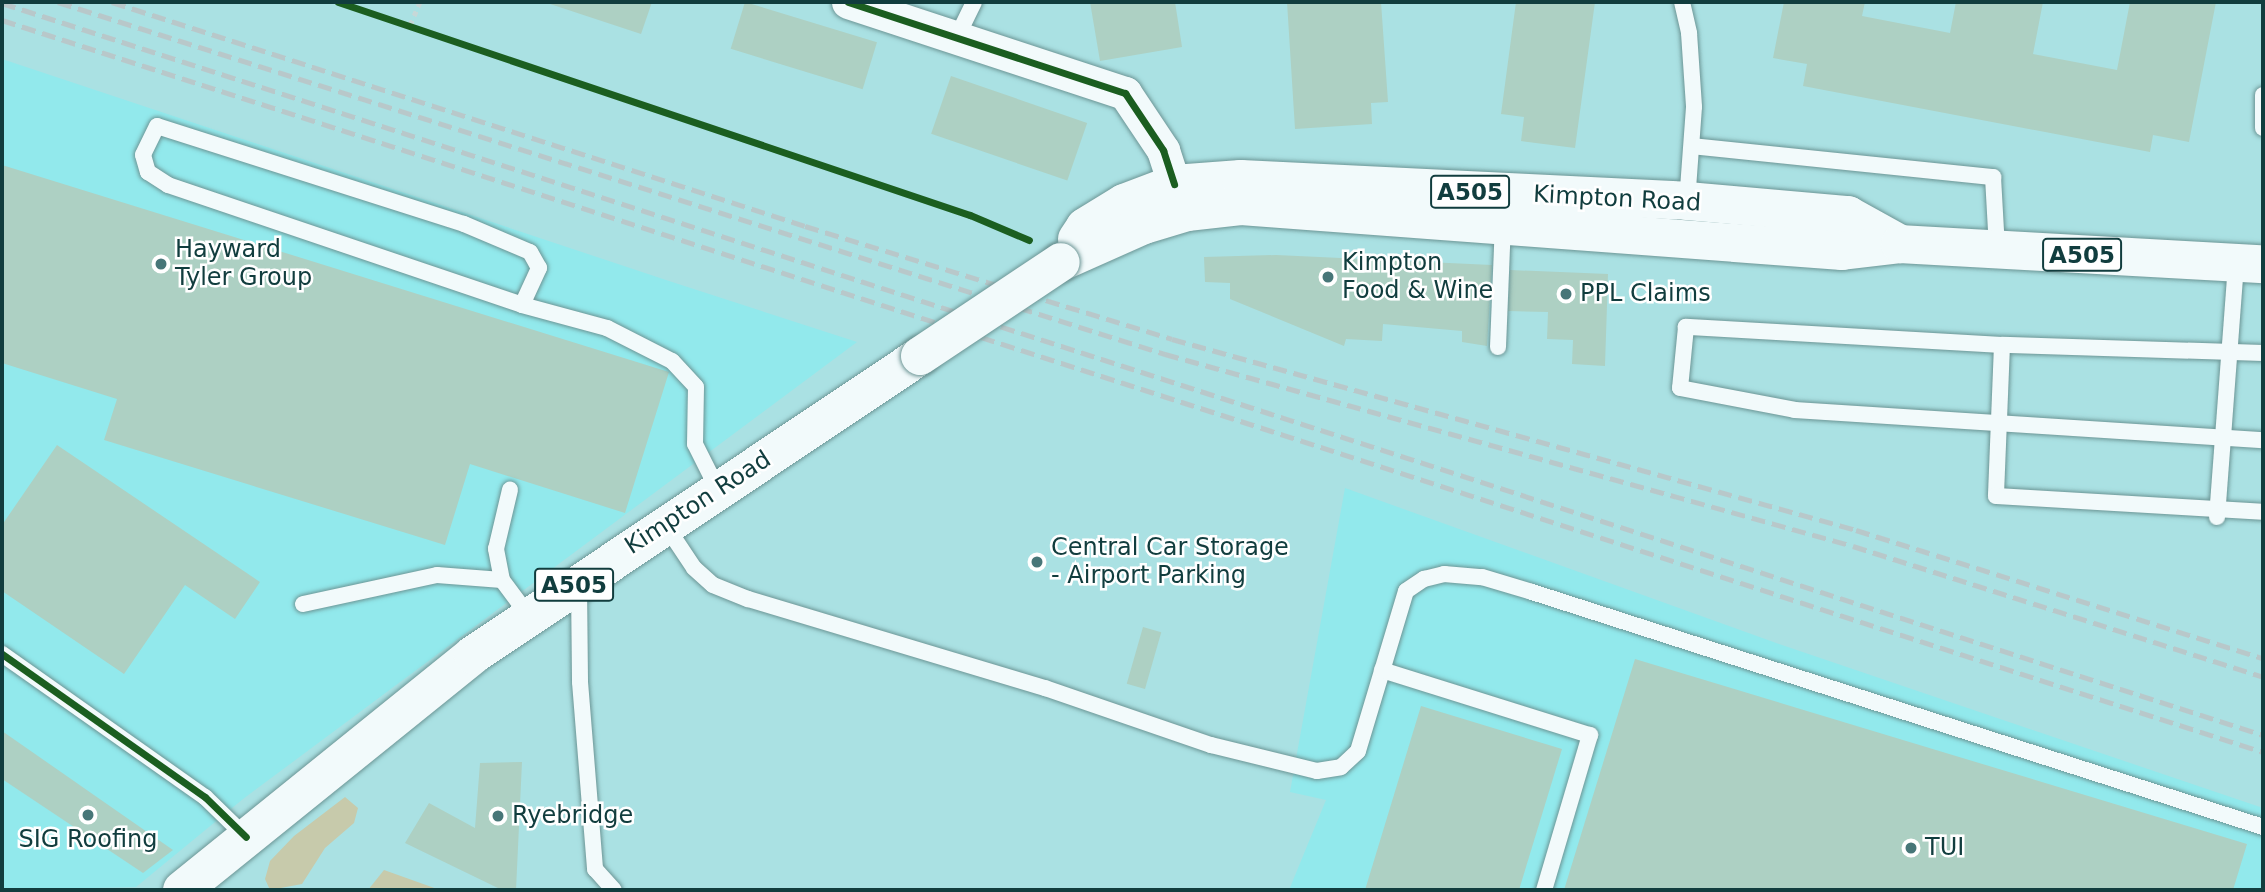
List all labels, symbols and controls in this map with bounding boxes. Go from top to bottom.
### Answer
road number: A505 [1430,172,1510,211]
street label: Kimpton Road [1532,180,1702,218]
place label: Hayward Tyler Group [175,236,312,292]
road number: A505 [2042,236,2122,274]
place label: Kimpton Food & Wine [1342,249,1493,305]
marker: Hayward Tyler Group [153,256,169,272]
marker: Kimpton Food & Wine [1320,269,1336,285]
place label: PPL Claims [1580,280,1711,308]
marker: PPL Claims [1558,286,1574,302]
street label: Kimpton Road [620,445,776,561]
place label: Central Car Storage - Airport Parking [1051,534,1289,590]
marker: Central Car Storage - Airport Parking [1029,554,1045,570]
road number: A505 [534,566,614,604]
place label: Ryebridge [512,802,633,830]
marker: SIG Roofing [80,807,96,823]
marker: Ryebridge [490,808,506,824]
place label: SIG Roofing [18,826,158,854]
place label: TUI [1925,834,1964,862]
marker: TUI [1903,840,1919,856]

